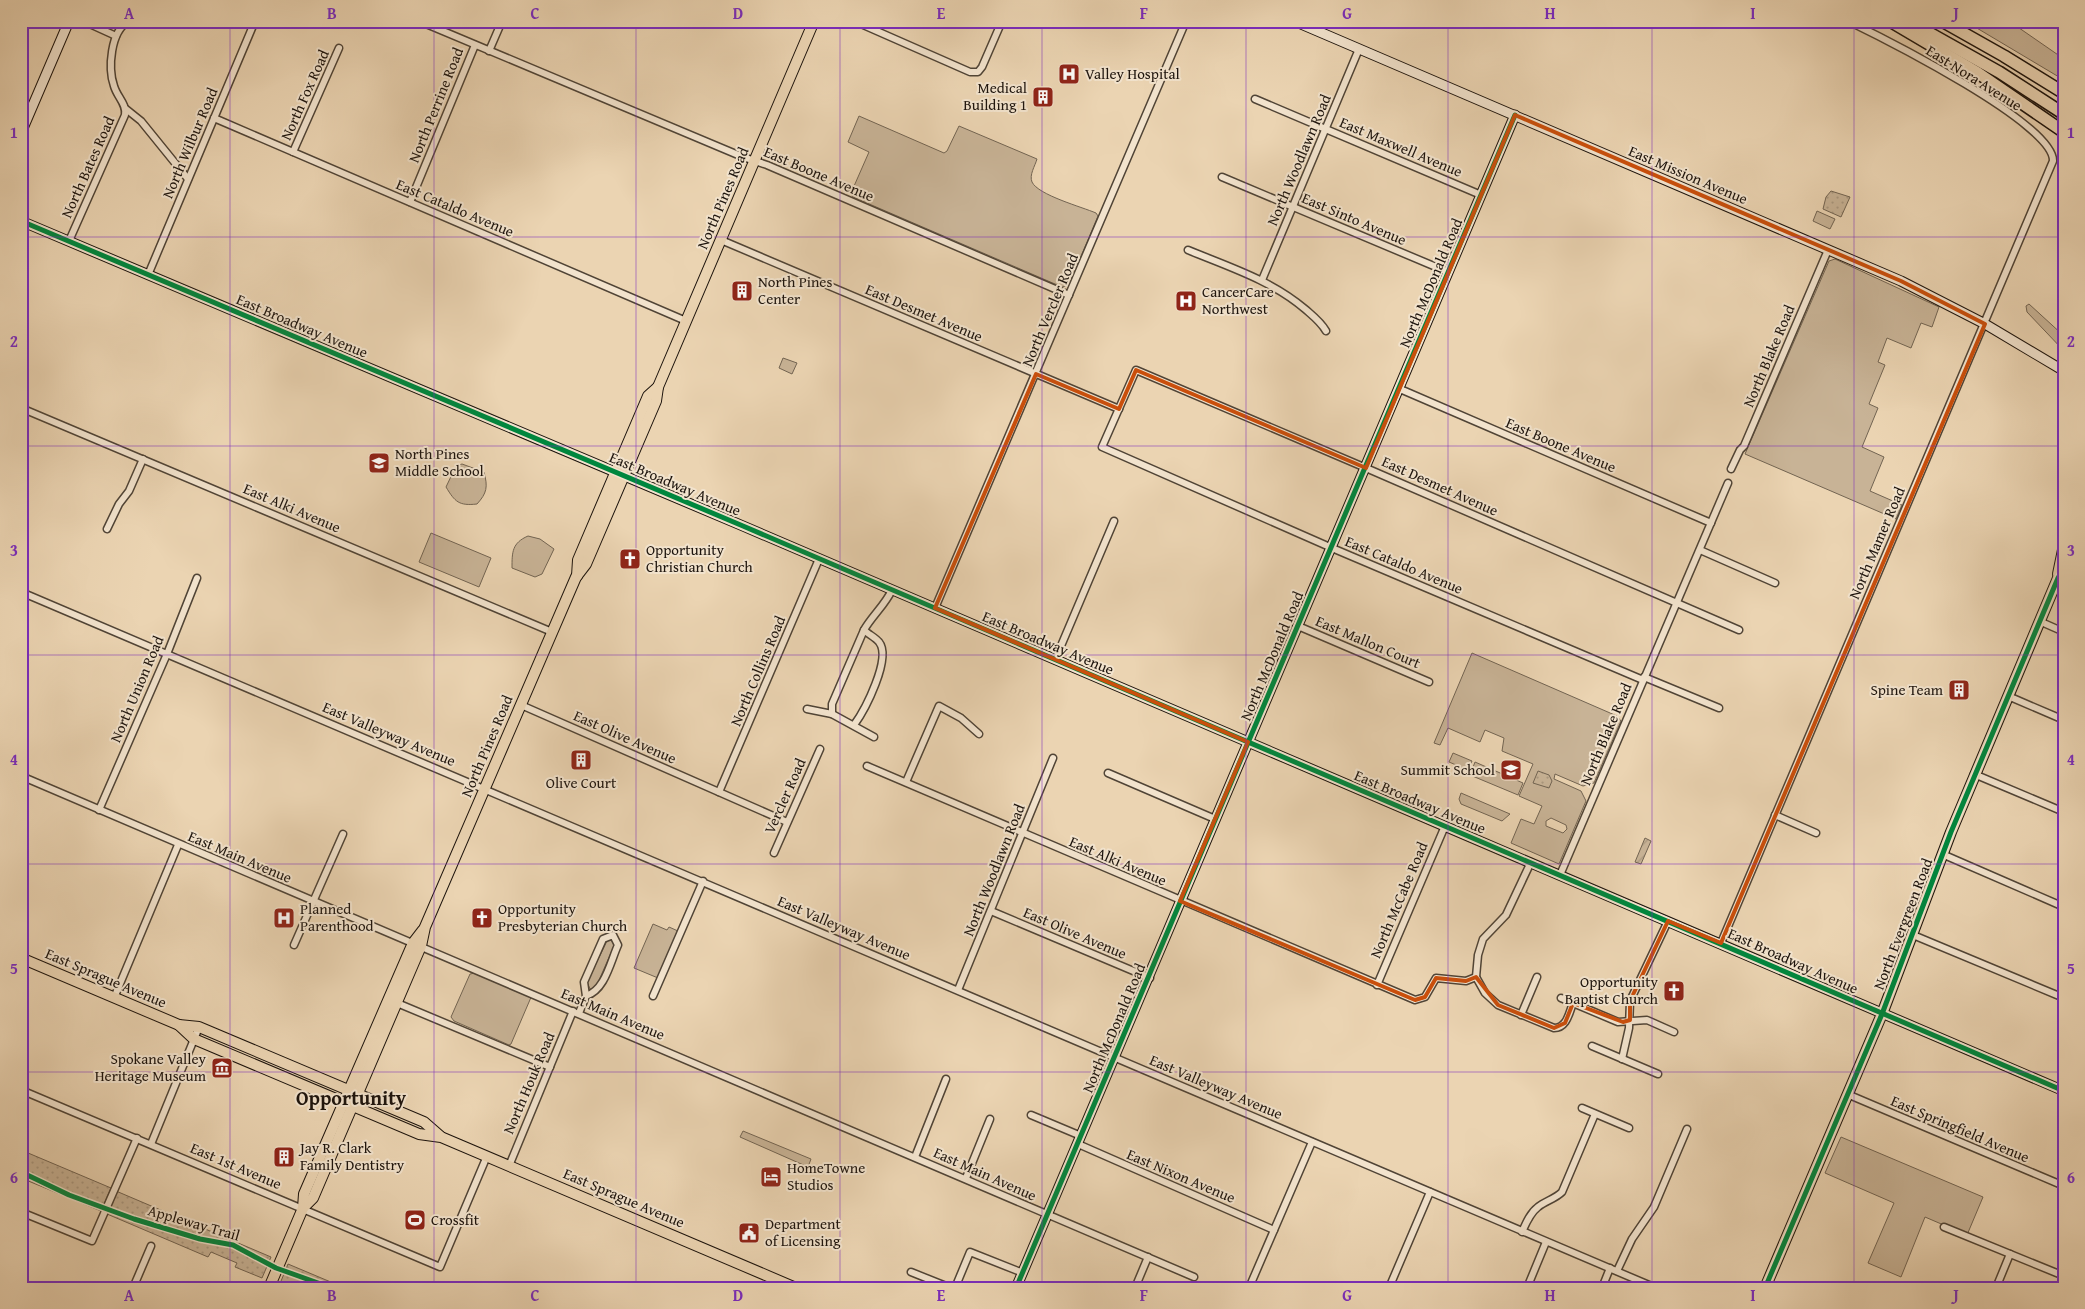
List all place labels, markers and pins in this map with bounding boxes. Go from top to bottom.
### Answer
hospital icon: Valley Hospital [1057,62,1081,86]
place label: Valley Hospital [1085,63,1180,84]
place label: Medical Building 1 [963,77,1027,115]
building icon: Medical Building 1 [1031,85,1055,109]
place label: North Pines Center [758,271,832,309]
building icon: North Pines Center [730,279,754,303]
place label: CancerCare Northwest [1202,281,1274,319]
hospital icon: CancerCare Northwest [1174,289,1198,313]
place label: North Pines Middle School [395,443,484,481]
school or university icon: North Pines Middle School [367,451,391,475]
place label: Opportunity Christian Church [646,539,753,577]
church icon: Opportunity Christian Church [618,547,642,571]
building icon: Spine Team [1947,678,1971,702]
place label: Spine Team [1870,679,1944,700]
building icon: Olive Court [569,748,593,772]
school or university icon: Summit School [1499,758,1523,782]
place label: Summit School [1401,759,1495,780]
place label: Olive Court [546,772,617,793]
place label: Planned Parenthood [300,898,374,936]
place label: Opportunity Presbyterian Church [498,898,628,936]
hospital icon: Planned Parenthood [272,906,296,930]
church icon: Opportunity Presbyterian Church [470,906,494,930]
place label: Opportunity Baptist Church [1565,971,1659,1009]
church icon: Opportunity Baptist Church [1662,979,1686,1003]
place label: Spokane Valley Heritage Museum [95,1048,207,1086]
museum icon: Spokane Valley Heritage Museum [210,1056,234,1080]
place label: Jay R. Clark Family Dentistry [298,1137,405,1175]
building icon: Jay R. Clark Family Dentistry [272,1145,296,1169]
place label: HomeTowne Studios [787,1157,865,1195]
hotel icon: HomeTowne Studios [759,1165,783,1189]
sports icon: Crossfit [403,1208,427,1232]
place label: Crossfit [431,1209,480,1230]
place label: Department of Licensing [765,1213,842,1251]
public building icon: Department of Licensing [737,1221,761,1245]

